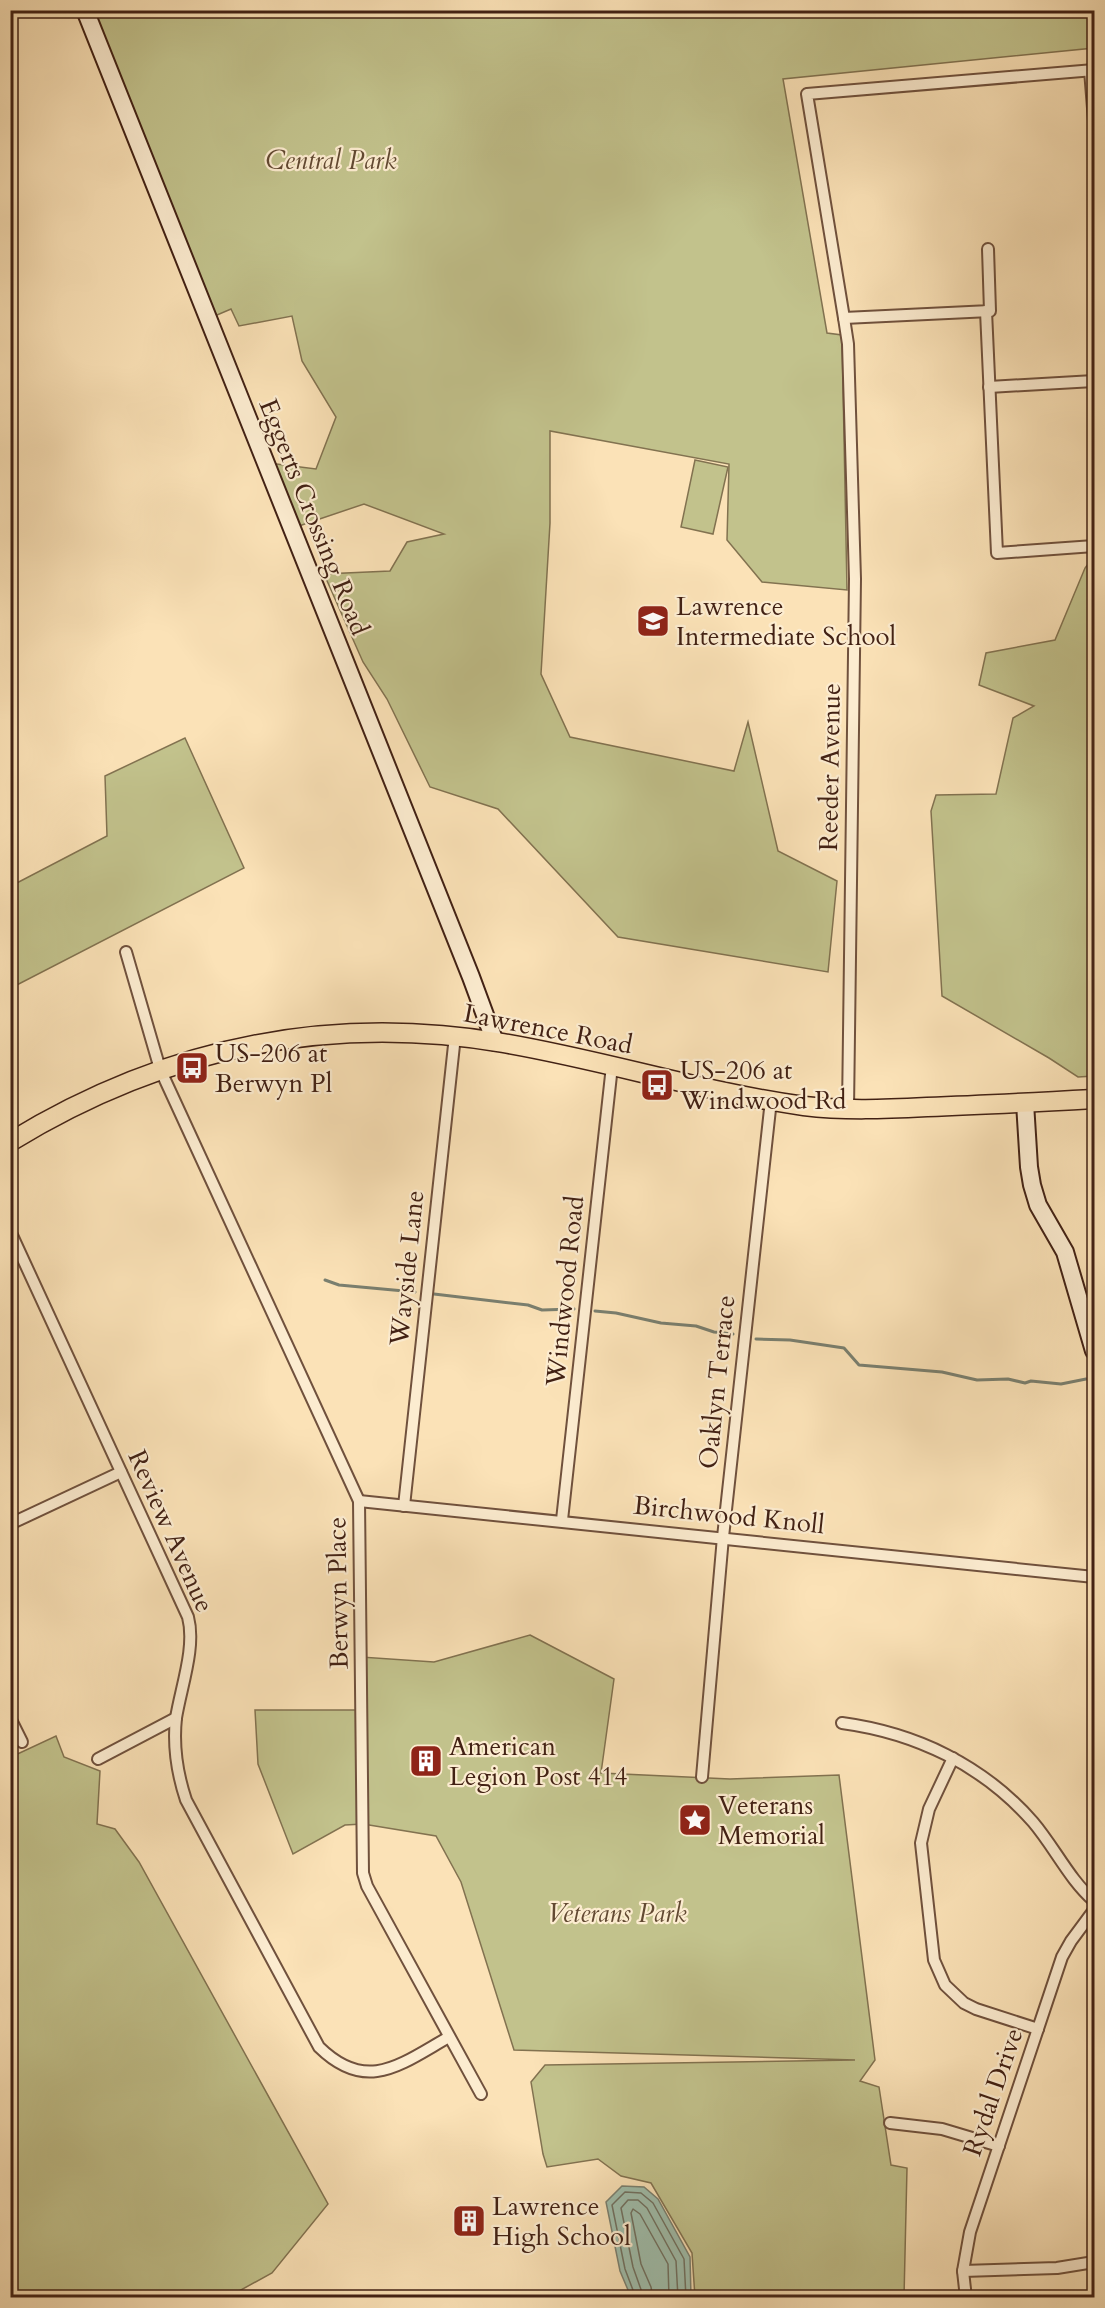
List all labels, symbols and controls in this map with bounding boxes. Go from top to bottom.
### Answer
park label: Central Park [265,143,397,178]
street label: Eggerts Crossing Road [251,394,377,641]
place label: Lawrence Intermediate School [676,589,897,654]
school or university icon: Lawrence Intermediate School [635,603,671,639]
street label: Reeder Avenue [811,683,849,851]
street label: Lawrence Road [460,995,636,1063]
place label: US-206 at Berwyn Pl [215,1036,333,1101]
bus stop icon: US-206 at Berwyn Pl [174,1050,210,1086]
place label: US-206 at Windwood Rd [679,1053,846,1118]
bus stop icon: US-206 at Windwood Rd [639,1067,675,1103]
street label: Wayside Lane [381,1189,433,1348]
street label: Windwood Road [537,1194,592,1389]
street label: Oaklyn Terrace [690,1293,744,1471]
street label: Review Avenue [120,1444,222,1618]
street label: Birchwood Knoll [632,1488,827,1542]
street label: Berwyn Place [319,1517,357,1669]
place label: American Legion Post 414 [449,1729,628,1794]
building icon: American Legion Post 414 [408,1743,444,1779]
place label: Veterans Memorial [718,1788,825,1853]
place icon: Veterans Memorial [677,1802,713,1838]
park label: Veterans Park [547,1896,687,1931]
street label: Rydal Drive [955,2023,1031,2161]
place label: Lawrence High School [492,2189,631,2254]
building icon: Lawrence High School [451,2203,487,2239]

